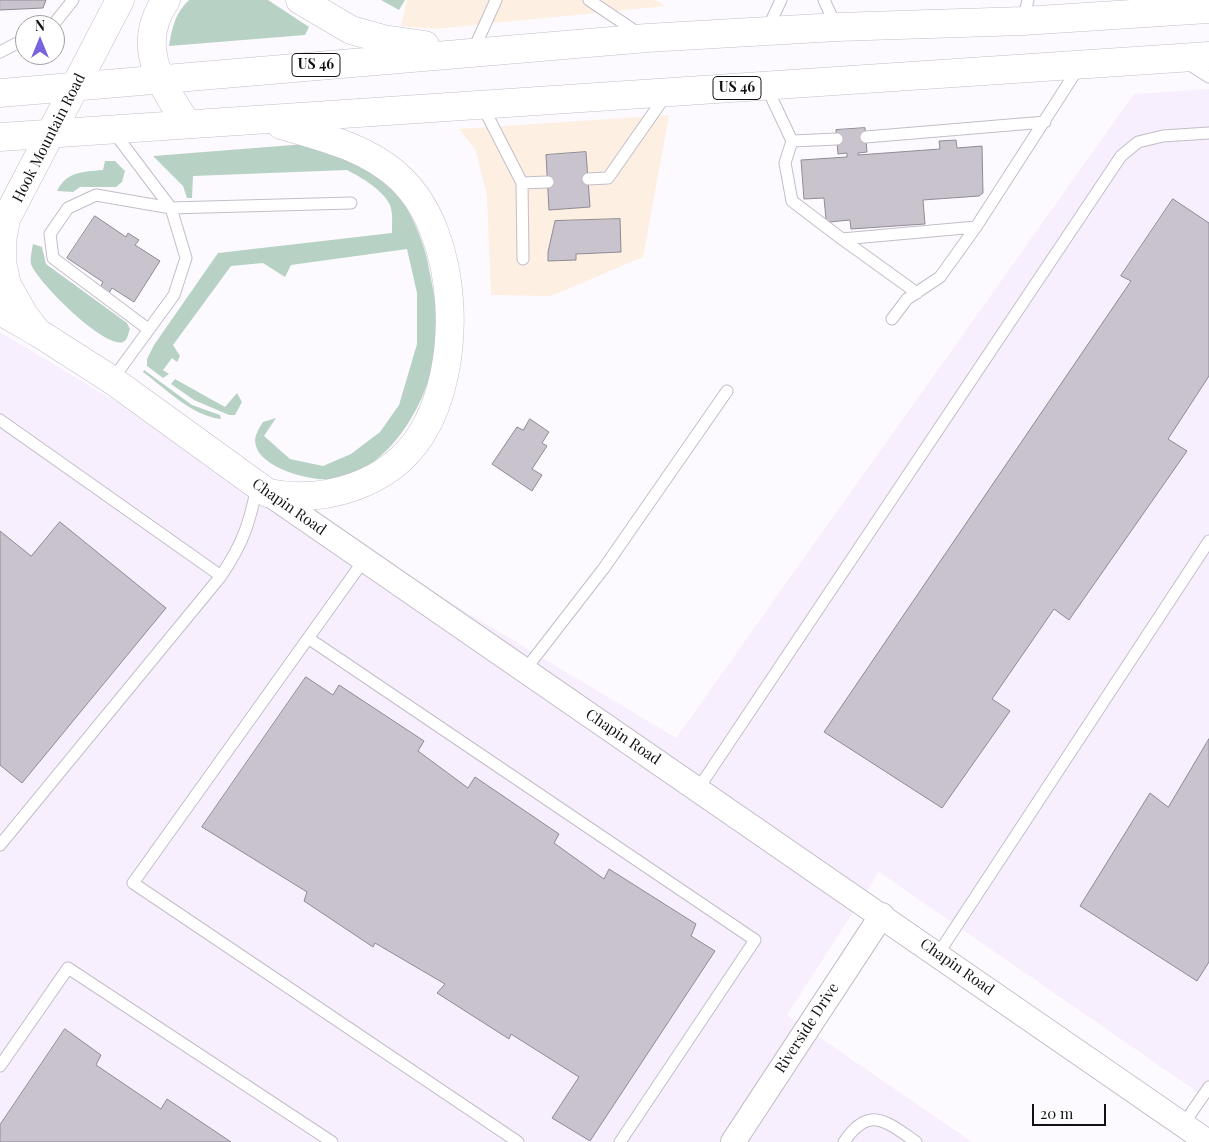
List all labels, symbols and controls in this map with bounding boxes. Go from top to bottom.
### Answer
north arrow [15,15,65,65]
text: N [35,16,45,35]
road number: US 46 [292,54,340,76]
street label: Hook Mountain Road [9,71,89,205]
road number: US 46 [713,76,761,100]
street label: Chapin Road [248,475,330,539]
street label: Chapin Road [582,705,664,769]
street label: Chapin Road [916,935,998,999]
street label: Riverside Drive [771,980,843,1076]
scale bar [1034,1094,1108,1126]
text: 20 m [1040,1103,1073,1123]

